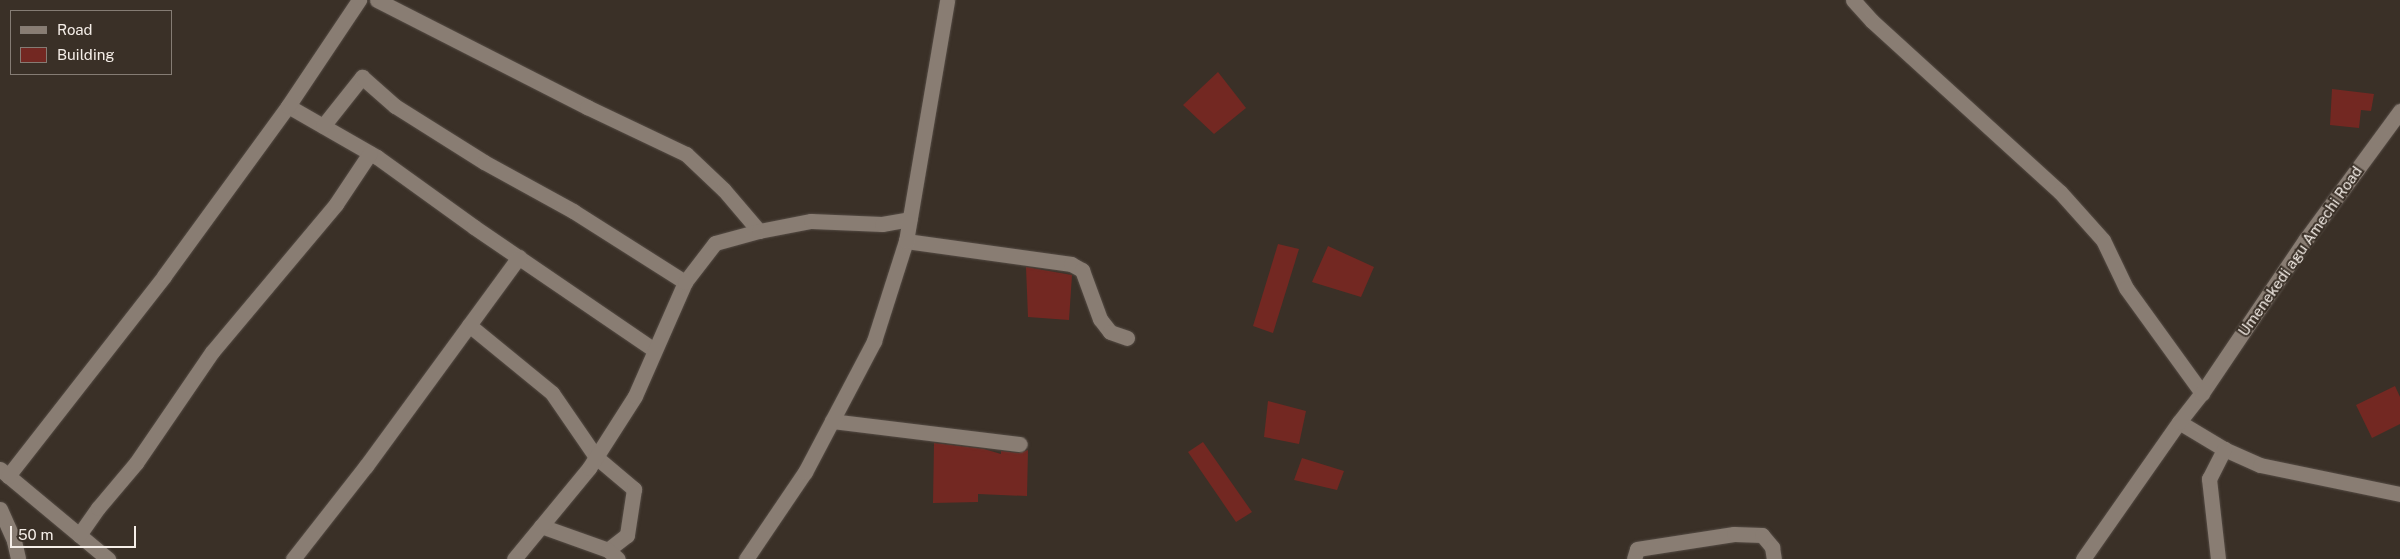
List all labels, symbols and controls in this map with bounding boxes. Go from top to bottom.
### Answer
legend [10,10,172,75]
text: Road [57,21,93,38]
text: Building [57,46,115,63]
street label: Umenekedi agu Amechi Road [2234,162,2366,340]
scale bar [12,516,139,548]
text: 50 m [18,526,53,543]

